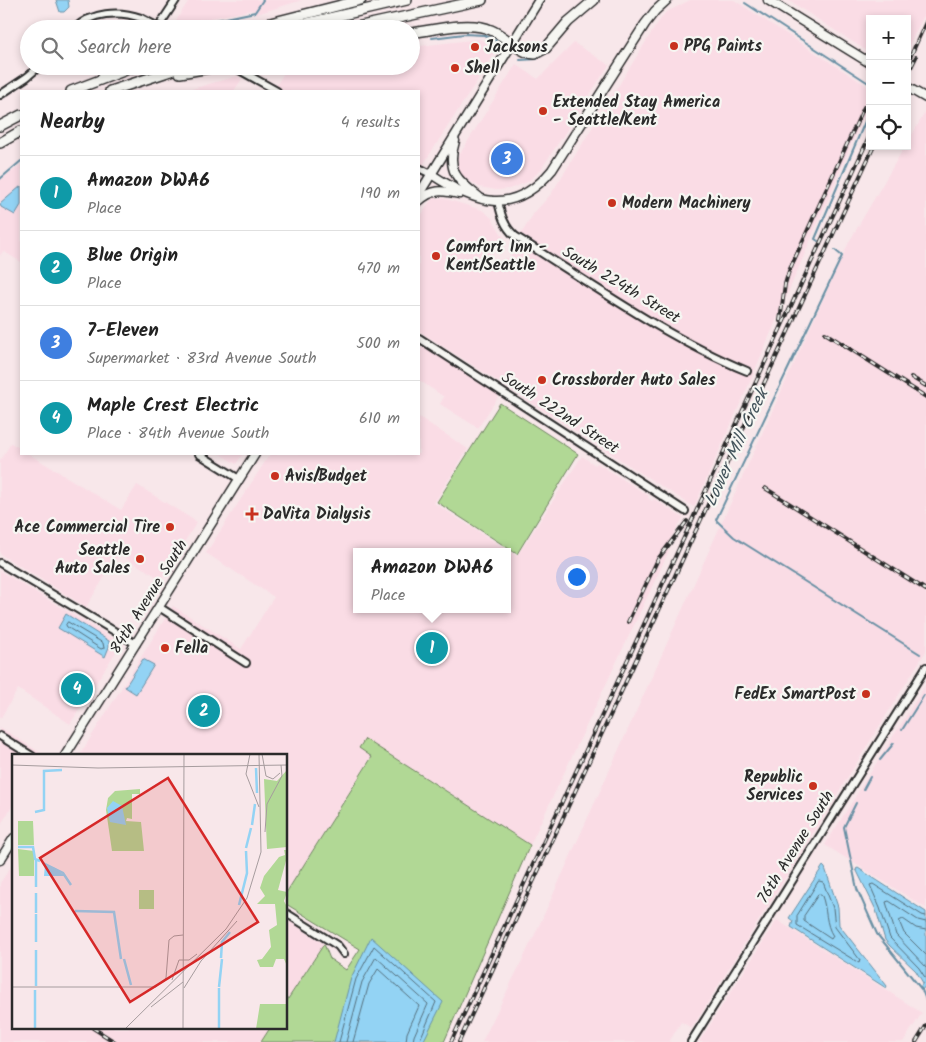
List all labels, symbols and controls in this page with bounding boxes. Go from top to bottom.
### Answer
map controls [866,15,911,150]
button: + [866,15,911,60]
search box [20,20,420,75]
text: Search here [78,33,172,63]
icon: search [38,34,66,62]
place label: PPG Paints [684,34,762,59]
place label: Jacksons [485,35,548,60]
marker: PPG Paints [668,40,680,52]
marker: Jacksons [469,41,481,53]
place label: Shell [465,56,500,81]
button: − [866,60,911,105]
marker: Shell [449,62,461,74]
place label: Extended Stay America - Seattle/Kent [553,90,720,133]
marker: Extended Stay America - Seattle/Kent [537,105,549,117]
button: locate [866,105,911,150]
text: Nearby [40,106,105,139]
text: 4 results [341,110,400,135]
pin: 3 [491,140,523,178]
text: Amazon DWA6 [87,166,210,196]
text: 1 [54,181,58,206]
text: 190 m [360,181,400,206]
place label: Modern Machinery [622,191,751,216]
text: Place [87,196,121,221]
marker: Modern Machinery [606,197,618,209]
place label: Comfort Inn - Kent/Seattle [446,235,547,278]
street label: South 224th Street [557,240,685,331]
text: Blue Origin [87,241,178,271]
marker: Comfort Inn - Kent/Seattle [430,250,442,262]
text: 2 [51,256,61,281]
text: 470 m [357,256,400,281]
text: Place [87,271,121,296]
text: 7-Eleven [87,316,159,346]
text: 3 [52,331,60,356]
text: 500 m [356,331,400,356]
text: Supermarket · 83rd Avenue South [87,346,317,371]
street label: South 222nd Street [496,365,625,461]
place label: Crossborder Auto Sales [552,368,716,393]
marker: Crossborder Auto Sales [536,374,548,386]
water label: Lower Mill Creek [697,382,778,512]
text: Maple Crest Electric [87,391,259,421]
text: 4 [52,406,60,431]
text: 610 m [359,406,400,431]
text: Place · 84th Avenue South [87,421,269,446]
place label: Avis/Budget [285,464,368,489]
marker: Avis/Budget [269,470,281,482]
place label: DaVita Dialysis [263,502,371,527]
marker: DaVita Dialysis [245,507,259,521]
place label: Ace Commercial Tire [14,515,160,540]
marker: Ace Commercial Tire [164,521,176,533]
street label: 84th Avenue South [104,535,194,659]
place label: Seattle Auto Sales [55,538,131,581]
popup [353,548,511,613]
marker: Seattle Auto Sales [134,553,146,565]
text: Amazon DWA6 [371,553,493,583]
your location [564,564,590,590]
text: Place [371,583,405,608]
pin: 1 [416,629,448,667]
place label: Fella [175,636,208,661]
marker: Fella [159,642,171,654]
pin: 4 [61,670,93,708]
place label: FedEx SmartPost [734,682,857,707]
marker: FedEx SmartPost [860,688,872,700]
pin: 2 [188,692,220,730]
inset map [12,754,288,1030]
place label: Republic Services [744,765,804,808]
marker: Republic Services [807,780,819,792]
street label: 76th Avenue South [751,786,841,908]

